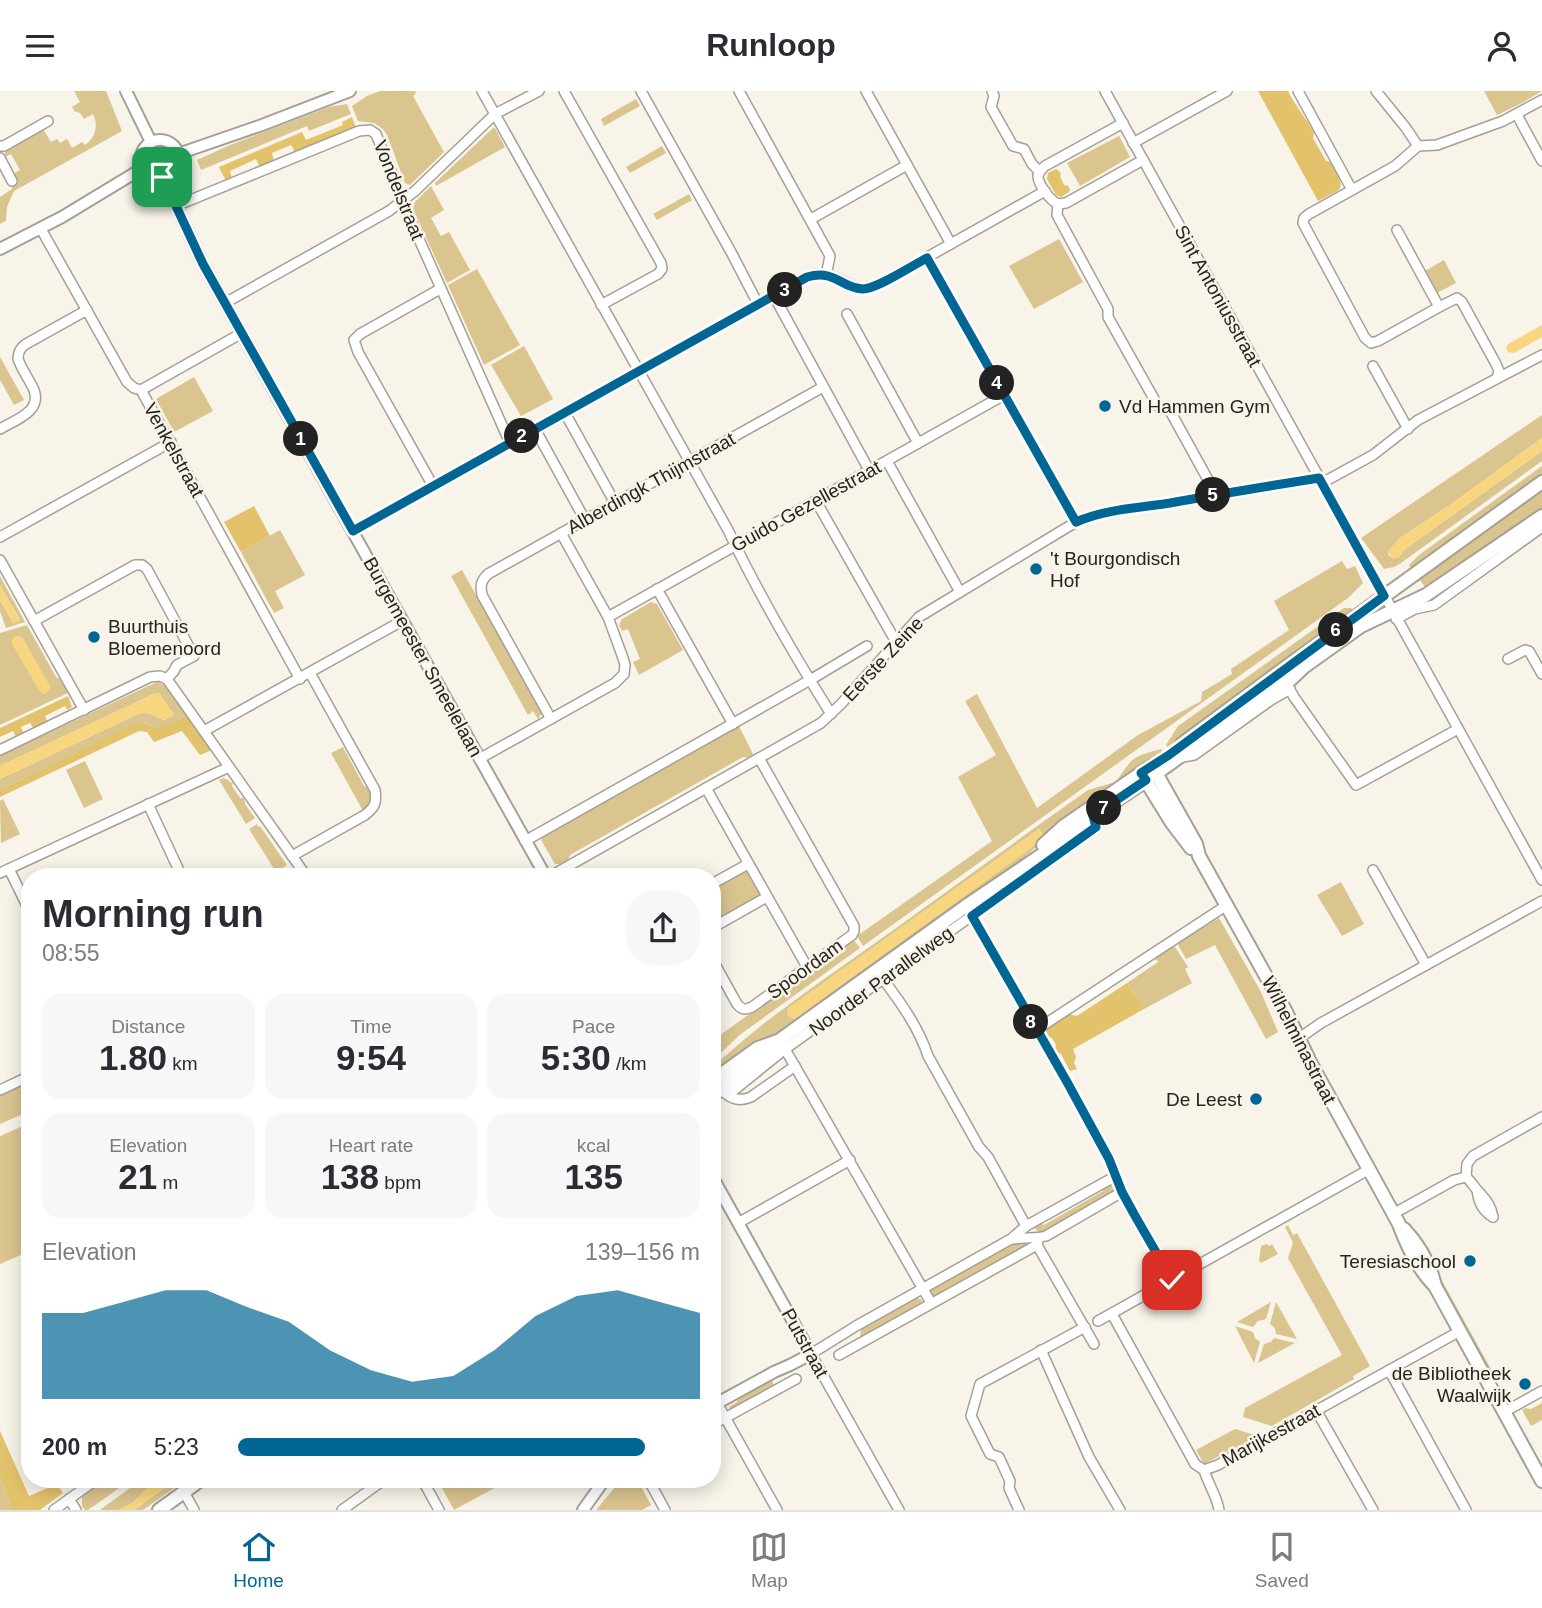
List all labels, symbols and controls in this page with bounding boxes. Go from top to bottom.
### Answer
icon: menu [21,27,59,65]
text: Runloop [706,27,836,63]
icon: person [1483,27,1521,65]
street label: Vondelstraat [369,137,429,244]
pin [132,147,192,207]
icon: arrive [143,158,181,196]
street label: Sint Antoniusstraat [1170,222,1266,371]
pin: 3 [768,273,802,307]
text: 3 [779,279,790,300]
pin: 4 [979,365,1014,401]
text: 4 [991,372,1002,393]
place label: Vd Hammen Gym [1119,396,1270,417]
marker: Vd Hammen Gym [1097,398,1113,414]
street label: Venkelstraat [139,399,209,501]
pin: 2 [504,419,540,453]
pin: 1 [284,421,318,457]
text: 2 [516,425,527,446]
text: 1 [295,428,306,449]
street label: Alberdingk Thijmstraat [563,428,739,538]
street label: Guido Gezellestraat [727,456,885,556]
pin: 5 [1196,477,1230,513]
text: 5 [1207,484,1218,505]
place label: 't Bourgondisch Hof [1050,548,1180,591]
street label: Burgemeester Smeelelaan [359,554,487,760]
marker: 't Bourgondisch Hof [1028,561,1044,577]
street label: Eerste Zeine [839,612,927,706]
pin: 6 [1318,613,1354,647]
place label: Buurthuis Bloemenoord [108,616,221,659]
text: 6 [1330,619,1341,640]
marker: Buurthuis Bloemenoord [86,629,102,645]
pin: 7 [1086,791,1122,825]
text: 7 [1098,797,1109,818]
button: share [626,891,700,965]
text: Morning run [42,893,264,935]
street label: Noorder Parallelweg [805,922,957,1040]
street label: Spoordam [763,935,847,1003]
text: 08:55 [42,940,100,966]
street label: Wilhelminastraat [1258,973,1341,1108]
pin: 8 [1014,1005,1048,1039]
text: 8 [1025,1011,1036,1032]
text: Distance [111,1016,185,1037]
text: Time [350,1016,392,1037]
text: Pace [572,1016,615,1037]
text: 1.80 [99,1038,167,1077]
text: 9:54 [336,1038,406,1077]
text: 5:30 [541,1038,611,1077]
text: km [167,1053,198,1074]
text: /km [611,1053,647,1074]
place label: De Leest [1166,1089,1243,1110]
marker: De Leest [1248,1091,1264,1107]
text: Elevation [109,1135,187,1156]
text: Heart rate [329,1135,413,1156]
text: kcal [577,1135,611,1156]
text: 21 [118,1157,157,1196]
text: 138 [321,1157,379,1196]
text: 135 [564,1157,623,1196]
text: m [157,1172,178,1193]
text: bpm [379,1172,421,1193]
text: Elevation [42,1239,137,1265]
text: 139–156 m [585,1239,700,1265]
pin [1142,1250,1202,1310]
place label: Teresiaschool [1340,1251,1456,1272]
marker: Teresiaschool [1462,1253,1478,1269]
icon: check [1153,1261,1191,1299]
street label: Putstraat [777,1305,833,1382]
place label: de Bibliotheek Waalwijk [1392,1363,1511,1406]
marker: de Bibliotheek Waalwijk [1517,1376,1533,1392]
street label: Marijkestraat [1218,1399,1324,1471]
text: 200 m [42,1434,107,1460]
text: 5:23 [154,1434,199,1460]
tab: Home [233,1528,284,1592]
tab: Map [750,1528,788,1592]
tab: Saved [1255,1528,1309,1592]

